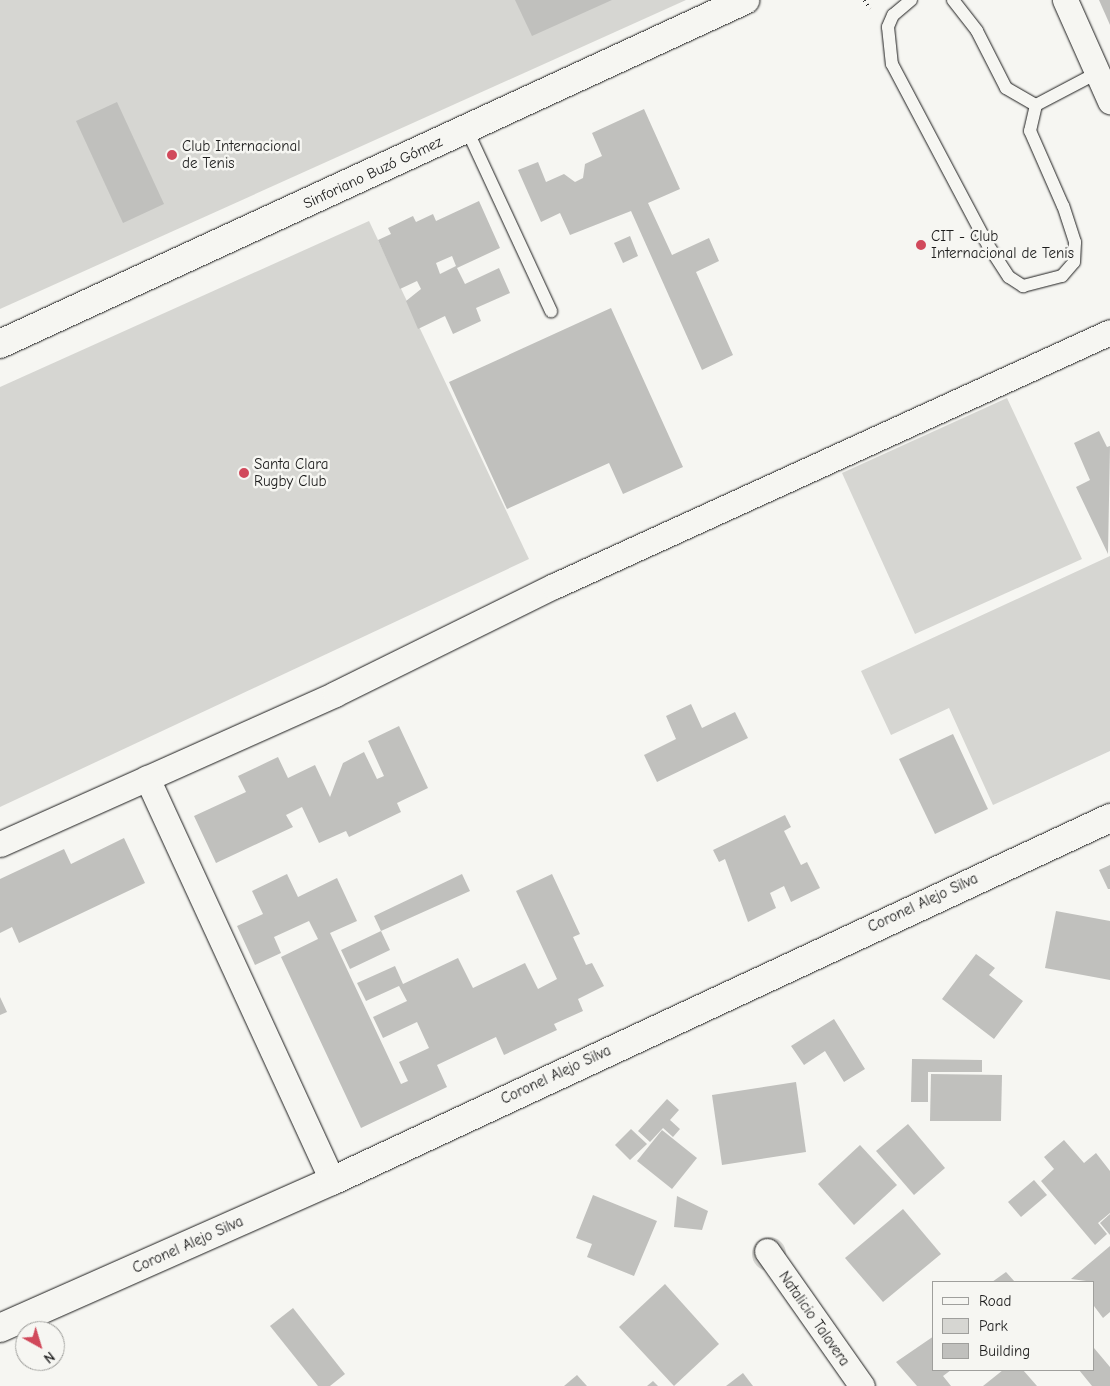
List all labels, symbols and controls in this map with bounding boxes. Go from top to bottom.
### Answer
street label: Sinforiano Buzó Gómez [301,133,445,213]
place label: Club Internacional de Tenis [182,137,301,172]
marker: Club Internacional de Tenis [166,149,178,161]
place label: CIT - Club Internacional de Tenis [931,227,1074,262]
marker: CIT - Club Internacional de Tenis [915,239,927,251]
place label: Santa Clara Rugby Club [254,455,329,490]
marker: Santa Clara Rugby Club [238,467,250,479]
street label: Coronel Alejo Silva [865,870,981,936]
street label: Coronel Alejo Silva [498,1042,614,1108]
street label: Coronel Alejo Silva [130,1212,246,1278]
street label: Natalicio Talavera [775,1268,853,1370]
legend [932,1281,1095,1371]
text: Road [979,1292,1011,1310]
text: Park [979,1317,1008,1335]
north arrow [15,1321,65,1371]
text: Building [979,1342,1030,1360]
text: N [40,1348,58,1367]

